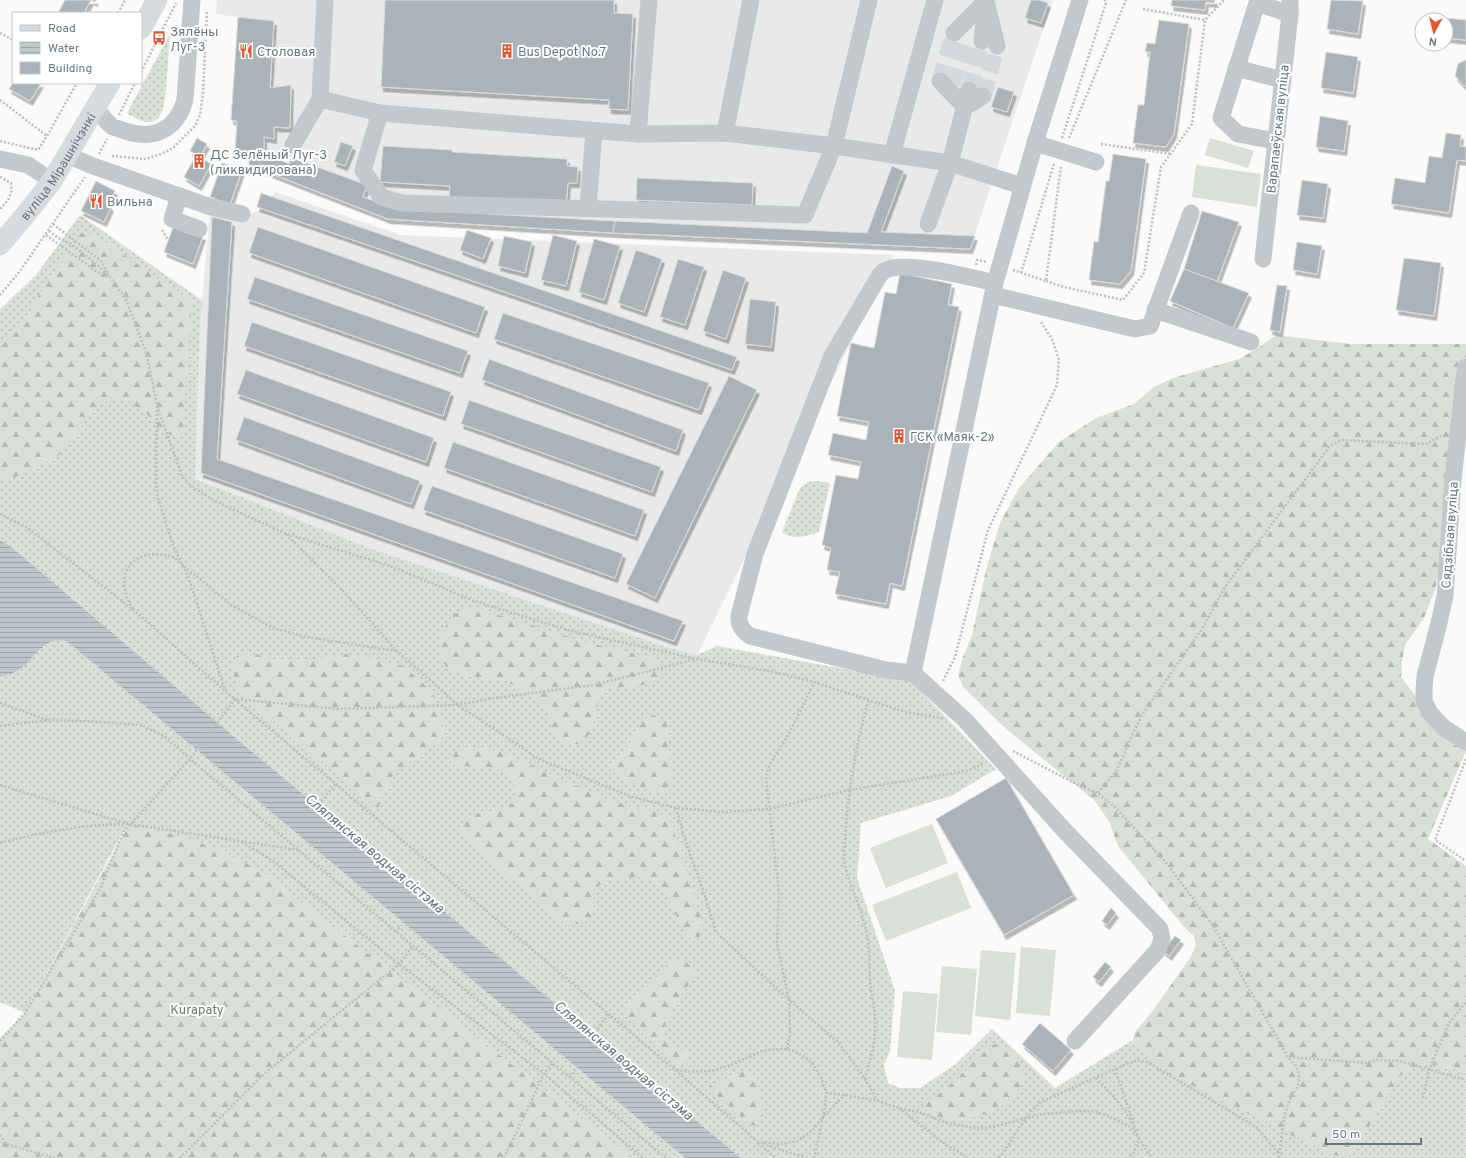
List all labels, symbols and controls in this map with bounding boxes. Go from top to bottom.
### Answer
legend [12,12,142,84]
north arrow [1414,12,1454,52]
text: Road [48,21,76,37]
place label: Зялёны Луг-3 [170,25,218,56]
bus stop icon: Зялёны Луг-3 [151,30,167,46]
text: N [1428,34,1438,48]
text: Water [48,41,80,57]
restaurant icon: Столовая [238,43,254,59]
building icon: Bus Depot No.7 [499,43,515,59]
place label: Столовая [257,45,315,61]
place label: Bus Depot No.7 [518,45,607,61]
text: Building [48,61,92,77]
street label: Варапаеўская вуліца [1264,64,1294,194]
street label: вуліца Мірашнічэнкі [18,110,101,225]
place label: ДС Зелёный Луг-3 (ликвидирована) [210,148,327,179]
building icon: ДС Зелёный Луг-3 (ликвидирована) [191,153,207,169]
restaurant icon: Вильна [88,193,104,209]
place label: Вильна [107,195,153,211]
building icon: ГСК «Маяк-2» [891,428,907,444]
place label: ГСК «Маяк-2» [910,430,995,446]
street label: Сядзібная вуліца [1439,481,1463,589]
water label: Сляпянская водная сістэма [301,791,448,918]
water label: Сляпянская водная сістэма [550,998,697,1125]
park label: Kurapaty [170,1003,224,1019]
scale bar [1326,1120,1421,1146]
text: 50 m [1332,1127,1360,1143]

